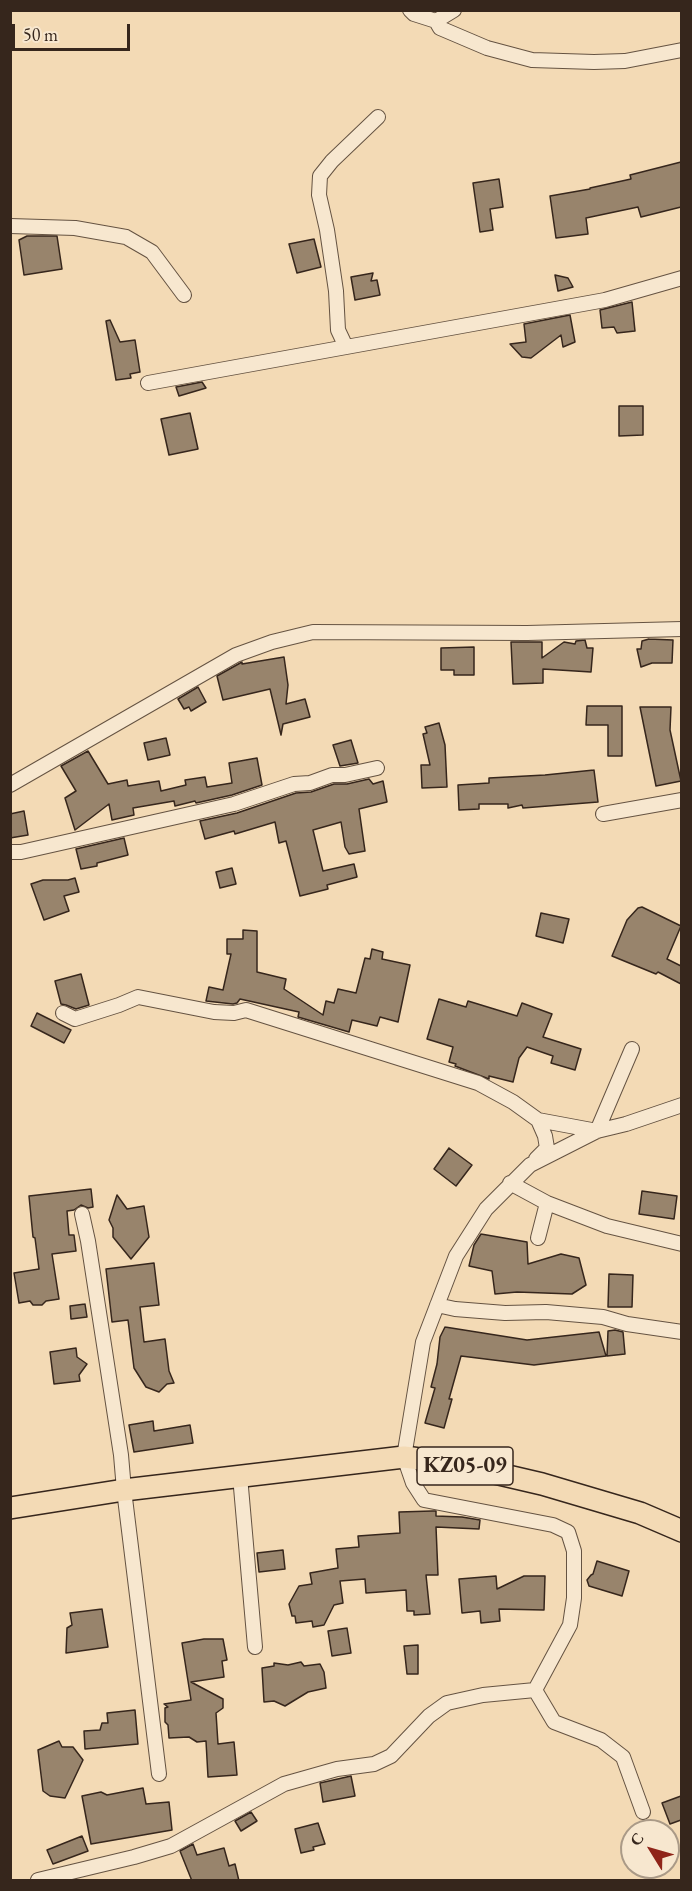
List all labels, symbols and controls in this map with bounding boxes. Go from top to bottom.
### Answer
scale bar [15,12,134,50]
text: 50 m [23,23,58,46]
road number: KZ05-09 [417,1447,513,1485]
north arrow [620,1819,680,1879]
text: С [625,1828,649,1850]

